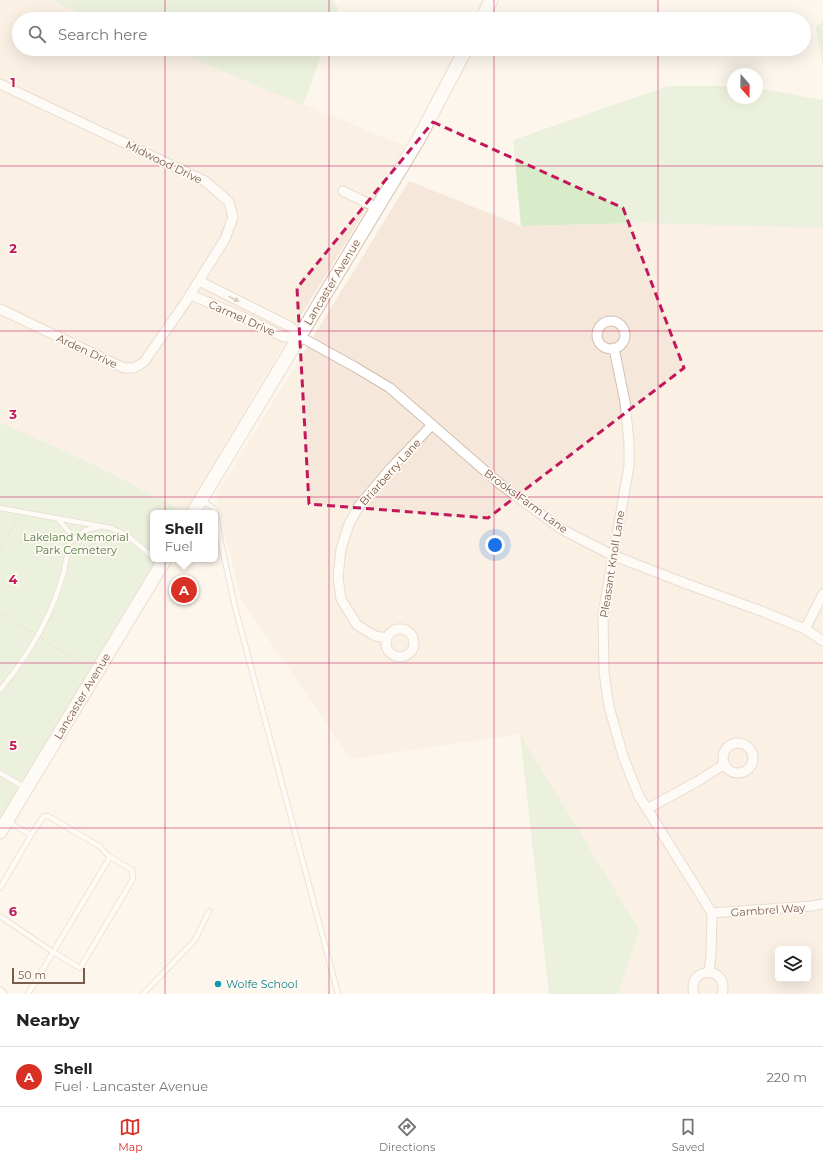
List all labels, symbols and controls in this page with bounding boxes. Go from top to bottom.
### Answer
search box [12,12,811,56]
icon: search [26,23,48,45]
text: Search here [58,25,147,44]
north arrow [727,68,763,104]
text: 1 [10,74,16,90]
street label: Midwood Drive [123,137,205,187]
street label: Lancaster Avenue [301,236,363,328]
text: 2 [9,240,17,256]
one-way arrow [228,295,240,302]
street label: Carmel Drive [206,297,278,339]
street label: Arden Drive [54,331,120,371]
text: 3 [8,406,17,422]
street label: Briarberry Lane [356,435,424,508]
street label: Brooks Farm Lane [481,466,571,536]
street label: Pleasant Knoll Lane [597,509,627,619]
popup [150,510,218,562]
text: Shell [165,519,203,538]
park label: Lakeland Memorial Park Cemetery [23,530,129,557]
your location [485,535,505,555]
text: Fuel [165,538,193,554]
text: 4 [9,571,18,587]
pin: A [171,575,197,605]
street label: Lancaster Avenue [51,650,113,742]
text: 5 [9,737,17,753]
street label: Gambrel Way [730,900,806,920]
text: 6 [9,903,18,919]
map controls [775,946,811,982]
button: layers [775,946,811,982]
scale bar [12,966,85,985]
text: 50 m [18,968,46,982]
place label: Wolfe School [226,977,298,991]
marker: Wolfe School [213,979,223,989]
text: Nearby [16,1010,80,1030]
text: Shell [54,1059,93,1078]
text: A [24,1069,34,1085]
text: 220 m [766,1069,807,1085]
text: Fuel · Lancaster Avenue [54,1078,208,1094]
tab: Map [118,1116,143,1154]
tab: Directions [379,1116,435,1154]
tab: Saved [672,1116,705,1154]

